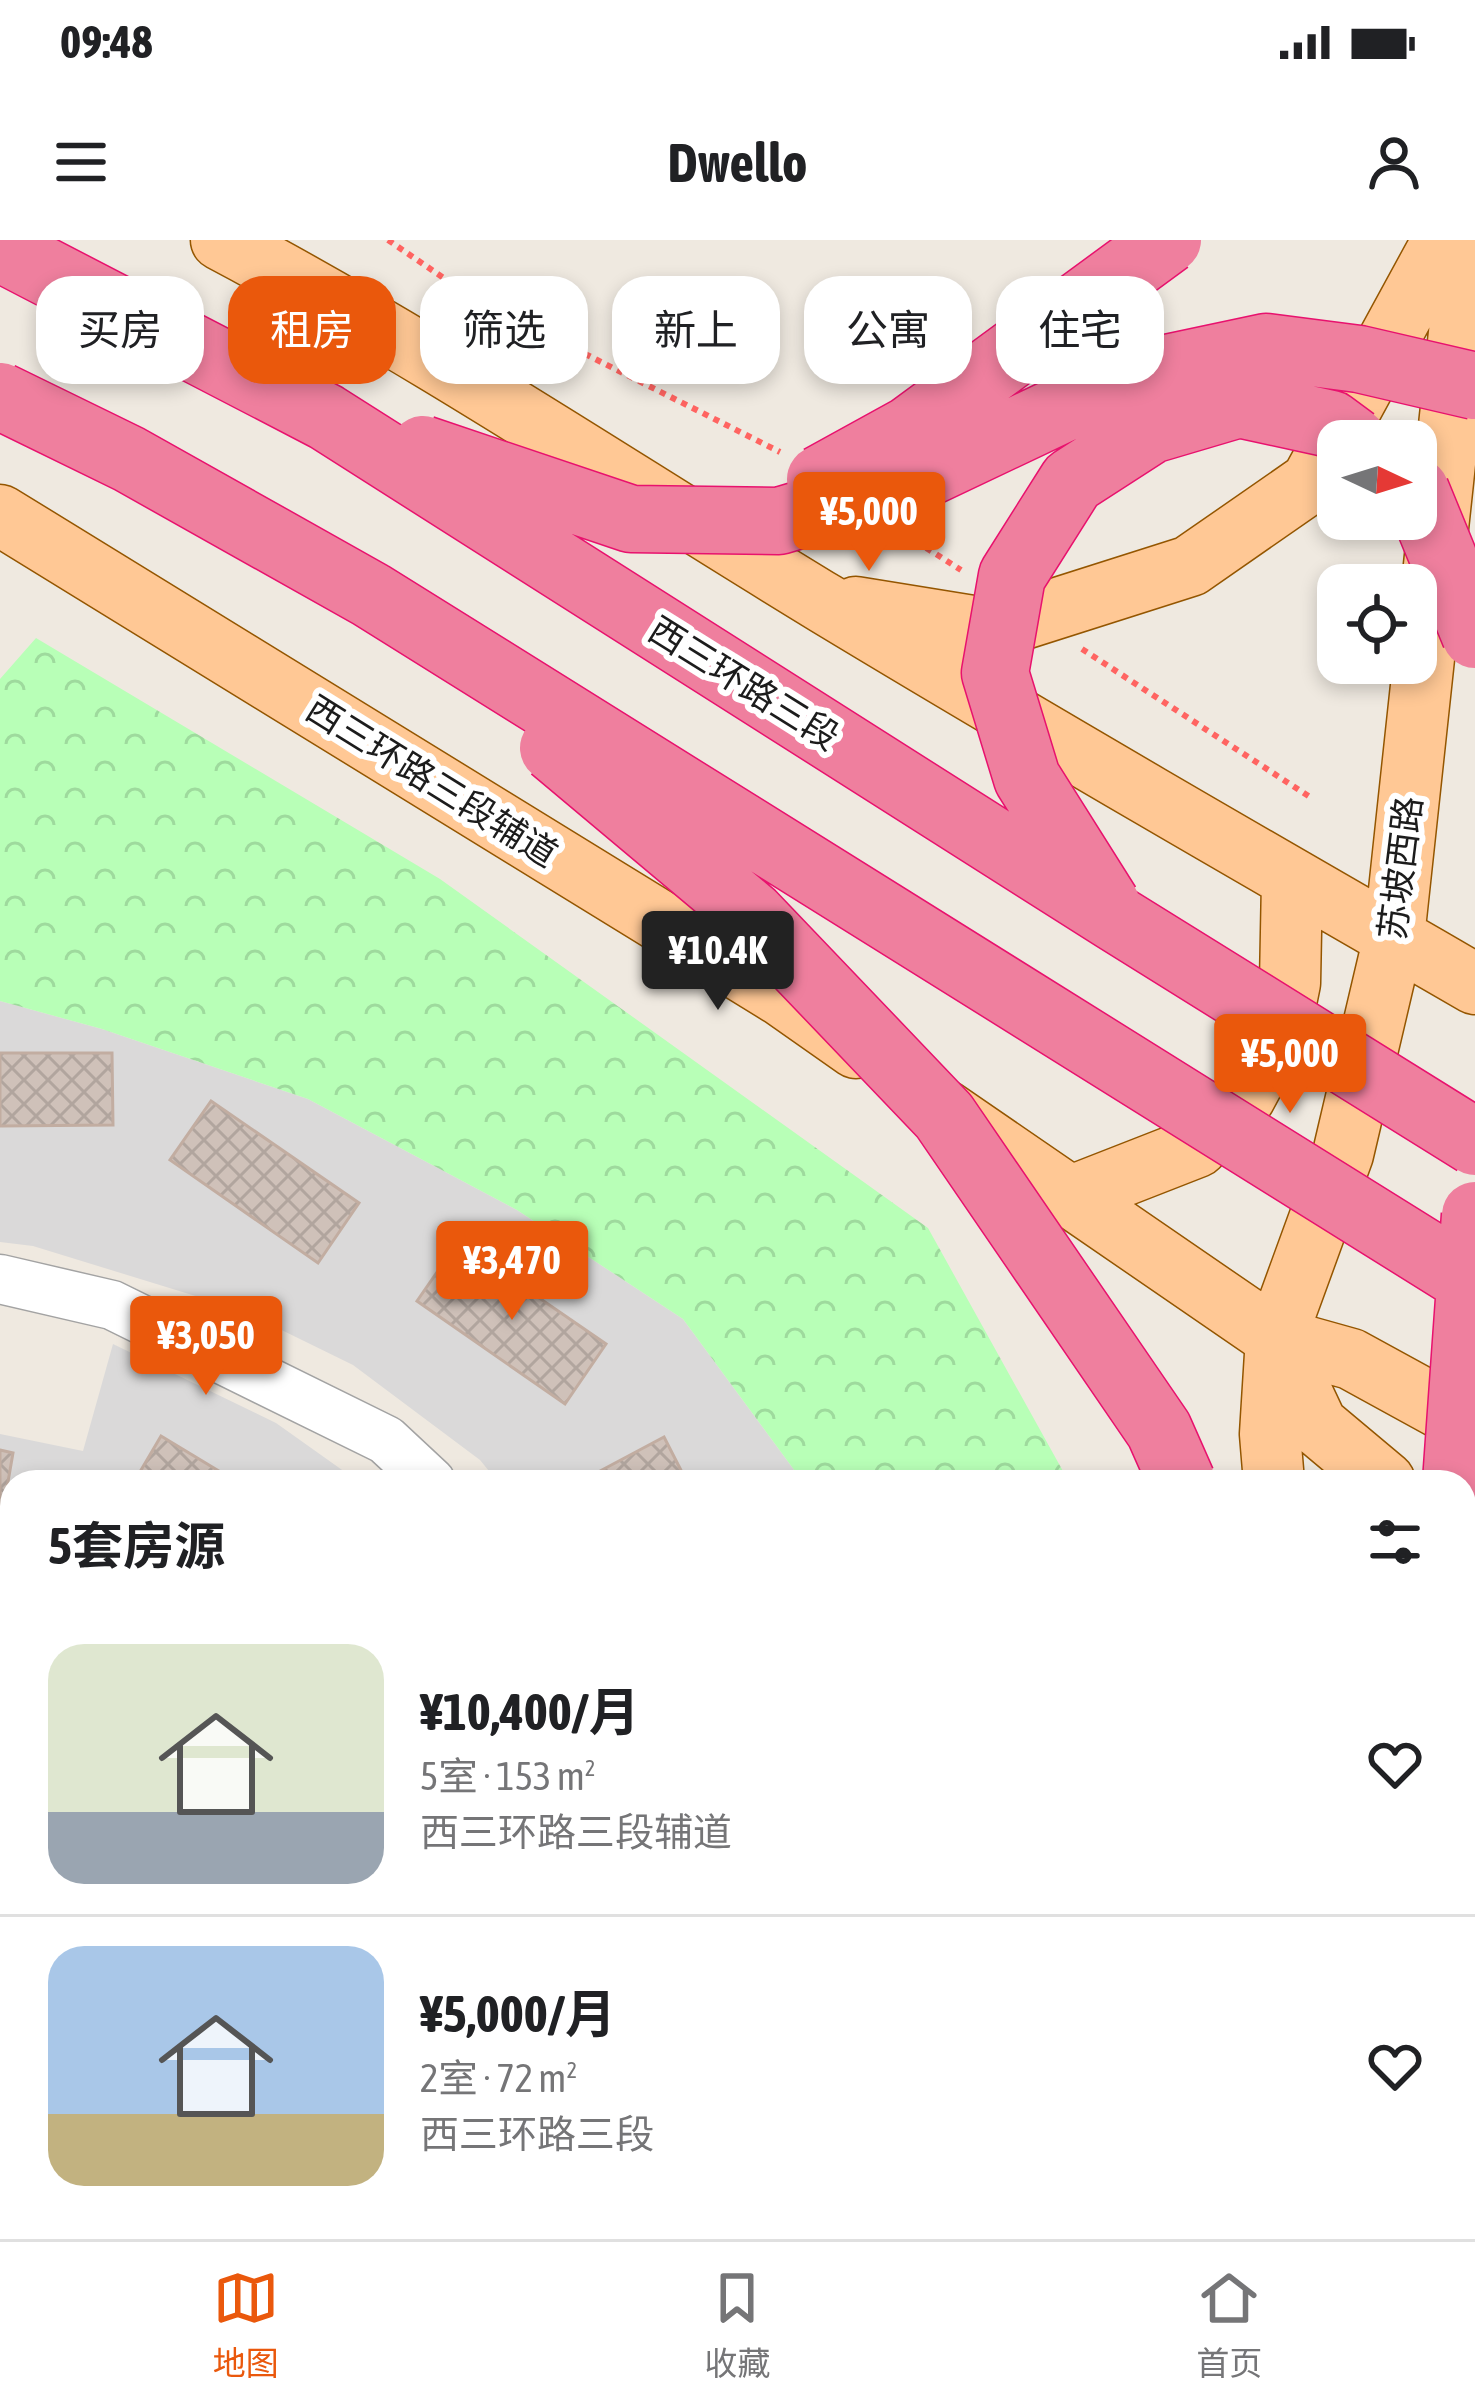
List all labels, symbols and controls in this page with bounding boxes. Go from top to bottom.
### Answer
text: 09:48 [60,16,153,68]
icon: menu [48,129,114,195]
icon: person [1361,129,1427,195]
text: Dwello [668,132,807,193]
chip: 买房 [36,276,204,384]
chip: 租房 [228,276,396,384]
chip: 筛选 [420,276,588,384]
chip: 新上 [612,276,780,384]
chip: 公寓 [804,276,972,384]
chip: 住宅 [996,276,1164,384]
north arrow [1317,420,1437,540]
map controls [1317,420,1437,684]
pin: ¥5,000 [771,472,967,574]
text: ¥5,000 [820,489,918,533]
button: locate [1317,564,1437,684]
street label: 西三环路三段 [641,608,847,758]
street label: 西三环路三段辅道 [299,687,565,875]
street label: 苏坡西路 [1370,794,1430,942]
pin: ¥10.4K [620,911,816,1013]
text: ¥10.4K [669,928,767,972]
pin: ¥5,000 [1192,1014,1388,1116]
text: ¥5,000 [1241,1031,1339,1075]
pin: ¥3,470 [414,1221,610,1323]
text: ¥3,470 [463,1238,561,1282]
pin: ¥3,050 [108,1296,304,1398]
text: ¥3,050 [157,1313,255,1357]
icon: filters [1362,1509,1428,1575]
text: 5套房源 [48,1516,225,1575]
text: ¥10,400/月 [420,1682,640,1741]
icon: home [144,1692,288,1836]
icon: heart [1362,1731,1428,1797]
text: 5室 · 153 m² [420,1754,596,1798]
text: 西三环路三段辅道 [420,1810,732,1854]
text: ¥5,000/月 [420,1984,616,2043]
icon: home [144,1994,288,2138]
icon: heart [1362,2033,1428,2099]
text: 2室 · 72 m² [420,2056,577,2100]
text: 西三环路三段 [420,2112,654,2156]
tab: 地图 [213,2265,279,2385]
tab: 收藏 [704,2265,770,2385]
tab: 首页 [1196,2265,1262,2385]

